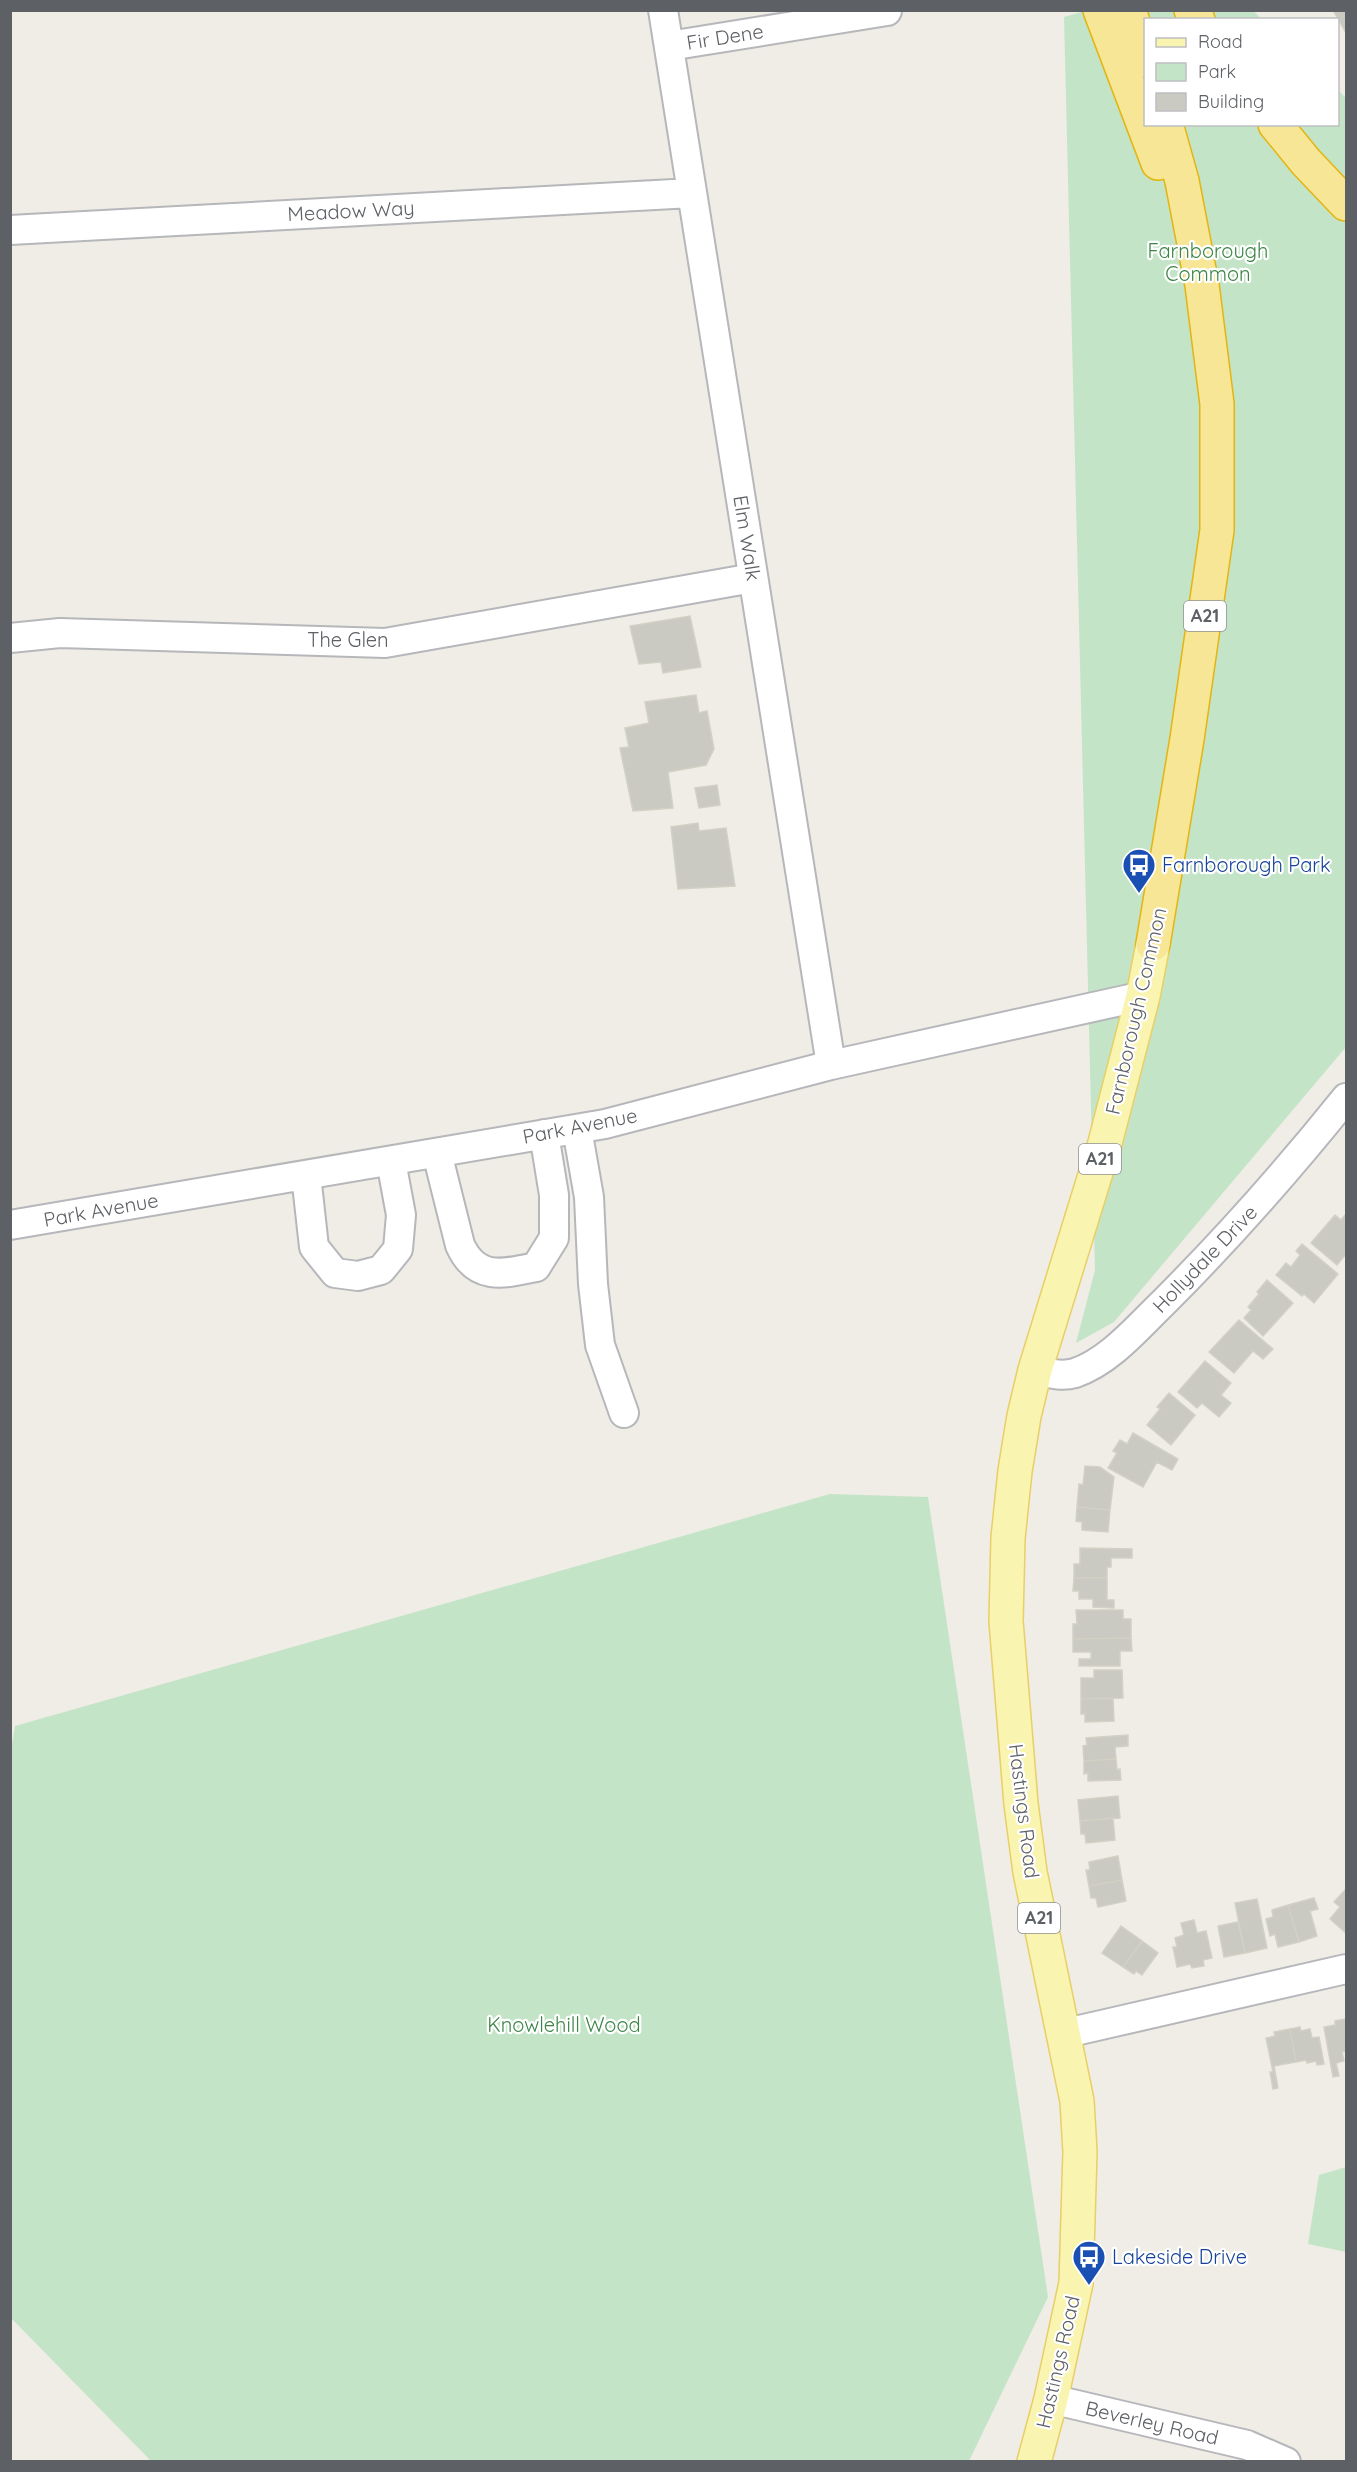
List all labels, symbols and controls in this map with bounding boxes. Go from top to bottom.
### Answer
street label: Fir Dene [685,18,765,55]
legend [1144,18,1339,126]
text: Road [1198,30,1243,53]
text: Park [1198,60,1236,83]
text: Building [1198,90,1264,113]
street label: Meadow Way [287,195,415,226]
park label: Farnborough Common [1148,238,1268,286]
street label: Elm Walk [728,493,767,582]
road number: A21 [1184,601,1226,631]
street label: The Glen [307,627,389,652]
bus stop icon: Farnborough Park [1121,847,1157,894]
place label: Farnborough Park [1162,852,1331,877]
street label: Farnborough Common [1100,905,1171,1117]
street label: Park Avenue [520,1102,639,1149]
road number: A21 [1079,1144,1121,1174]
street label: Park Avenue [42,1187,160,1232]
street label: Hollydale Drive [1147,1200,1262,1318]
street label: Hastings Road [1004,1742,1045,1880]
road number: A21 [1018,1903,1060,1933]
park label: Knowlehill Wood [487,2012,641,2037]
bus stop icon: Lakeside Drive [1071,2239,1107,2286]
place label: Lakeside Drive [1112,2244,1247,2269]
street label: Hastings Road [1030,2293,1085,2431]
street label: Beverley Road [1083,2395,1221,2450]

